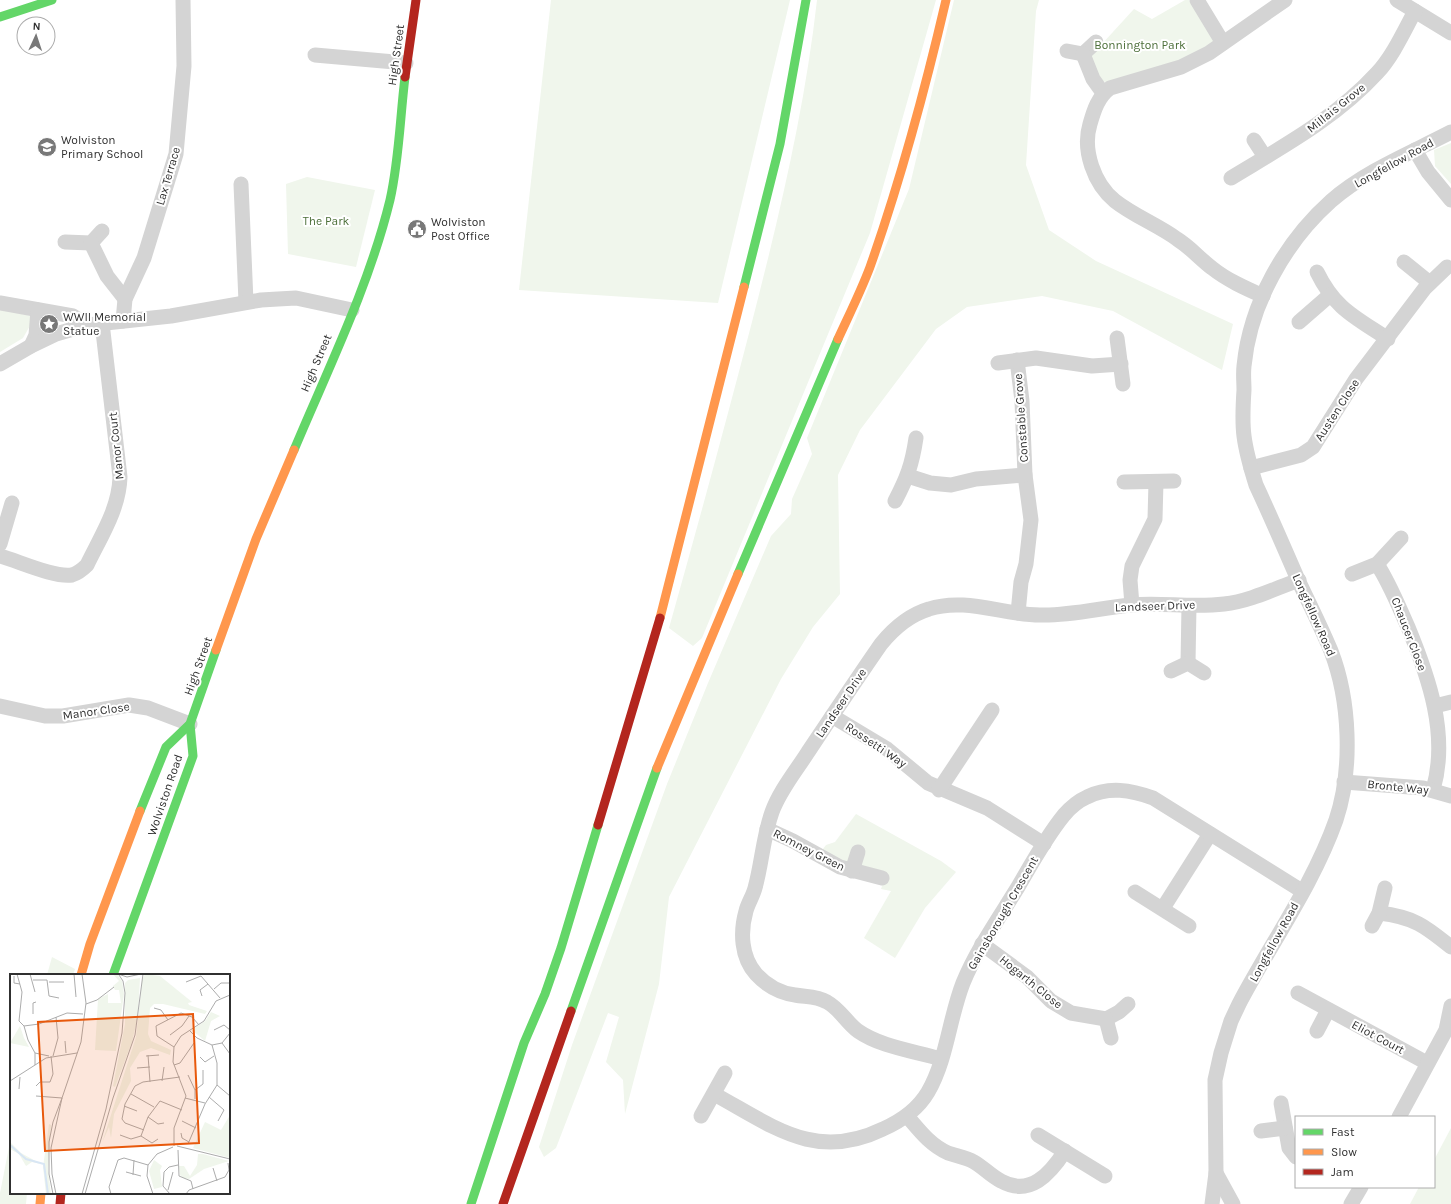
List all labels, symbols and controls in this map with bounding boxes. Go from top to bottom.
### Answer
north arrow [16,16,56,56]
text: N [32,20,41,33]
street label: High Street [385,23,407,86]
park label: Bonnington Park [1094,38,1186,52]
street label: Millais Grove [1304,80,1368,136]
place label: Wolviston Primary School [61,133,143,161]
street label: Longfellow Road [1352,135,1436,191]
school or university icon: Wolviston Primary School [36,136,58,158]
street label: Lax Terrace [153,145,183,207]
park label: The Park [303,214,350,228]
place label: Wolviston Post Office [431,215,490,243]
public building icon: Wolviston Post Office [406,218,428,240]
place label: WWII Memorial Statue [63,310,146,338]
place icon: WWII Memorial Statue [38,313,60,335]
street label: High Street [298,332,335,394]
street label: Constable Grove [1011,373,1031,463]
street label: Austen Close [1312,376,1362,444]
street label: Manor Court [105,411,127,480]
street label: Longfellow Road [1290,572,1338,658]
street label: Chaucer Close [1389,595,1429,673]
street label: Landseer Drive [1115,598,1195,614]
street label: High Street [181,634,215,697]
street label: Landseer Drive [813,666,869,740]
street label: Manor Close [62,699,130,723]
street label: Rossetti Way [843,719,910,771]
street label: Wolviston Road [145,753,185,837]
street label: Bronte Way [1367,777,1430,797]
street label: Romney Green [771,826,847,874]
street label: Gainsborough Crescent [965,853,1041,972]
street label: Longfellow Road [1246,900,1302,984]
street label: Hogarth Close [997,952,1065,1012]
inset map [10,974,230,1194]
street label: Eliot Court [1349,1017,1407,1057]
legend [1295,1116,1435,1188]
text: Fast [1331,1125,1355,1139]
text: Slow [1331,1145,1357,1159]
text: Jam [1331,1165,1354,1179]

